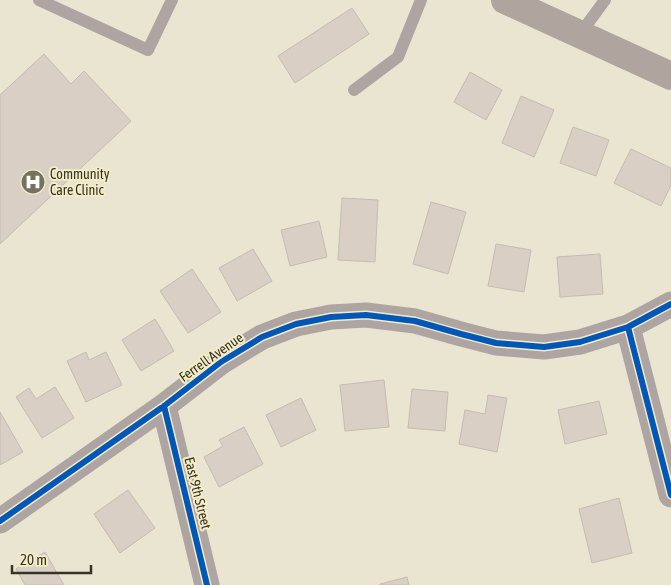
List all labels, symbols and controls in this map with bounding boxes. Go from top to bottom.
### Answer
place label: Community Care Clinic [50,166,110,198]
hospital icon: Community Care Clinic [20,169,46,195]
street label: Ferrell Avenue [176,329,246,385]
street label: East 9th Street [181,455,215,531]
scale bar [12,542,91,574]
text: 20 m [20,551,47,568]

